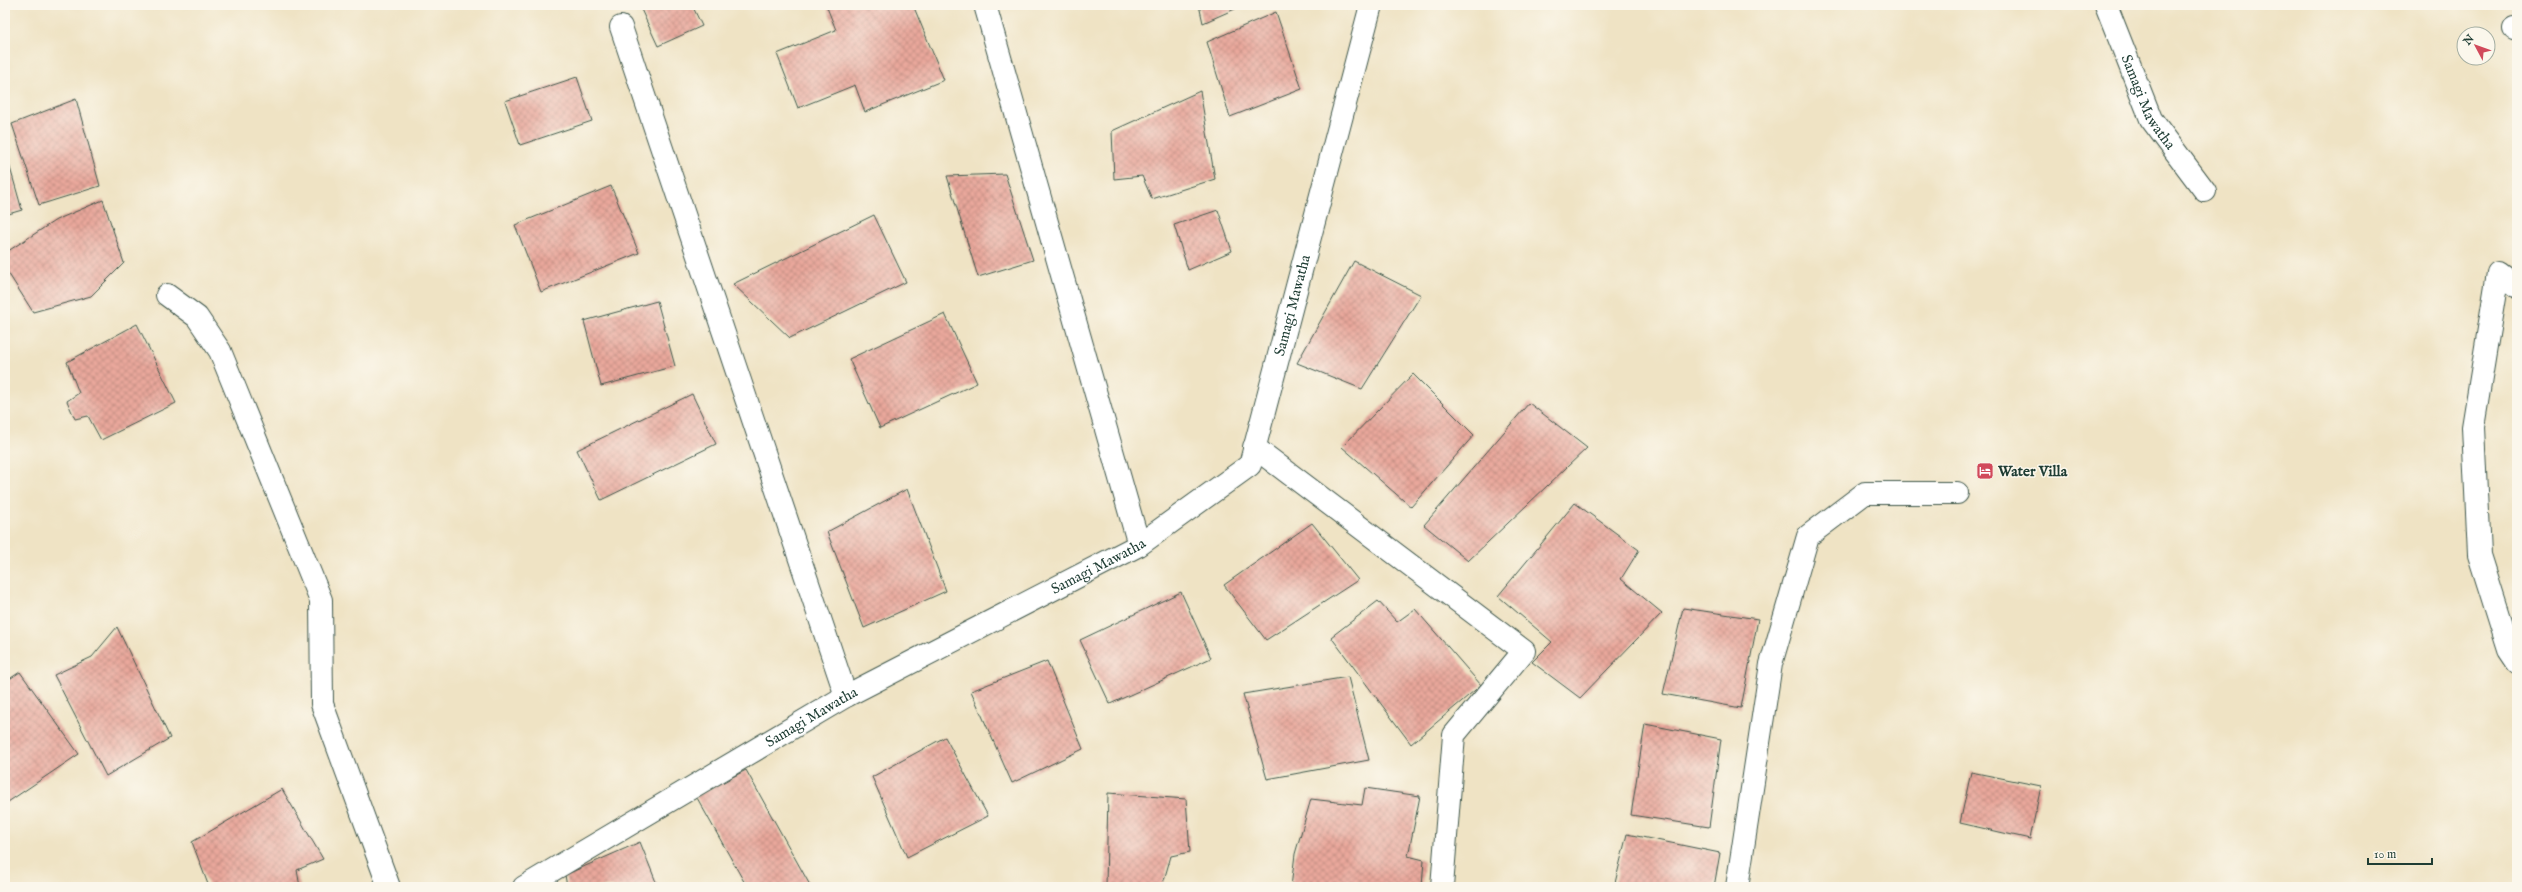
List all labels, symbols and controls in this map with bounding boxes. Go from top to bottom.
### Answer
north arrow [2456,26,2496,66]
text: N [2460,32,2478,49]
street label: Samagi Mawatha [2117,52,2180,153]
street label: Samagi Mawatha [1270,252,1315,358]
hotel icon: Water Villa [1975,461,1995,481]
place label: Water Villa [1997,462,2068,481]
street label: Samagi Mawatha [1048,533,1150,598]
street label: Samagi Mawatha [762,682,861,751]
scale bar [2368,840,2432,866]
text: 10 m [2374,847,2396,862]

